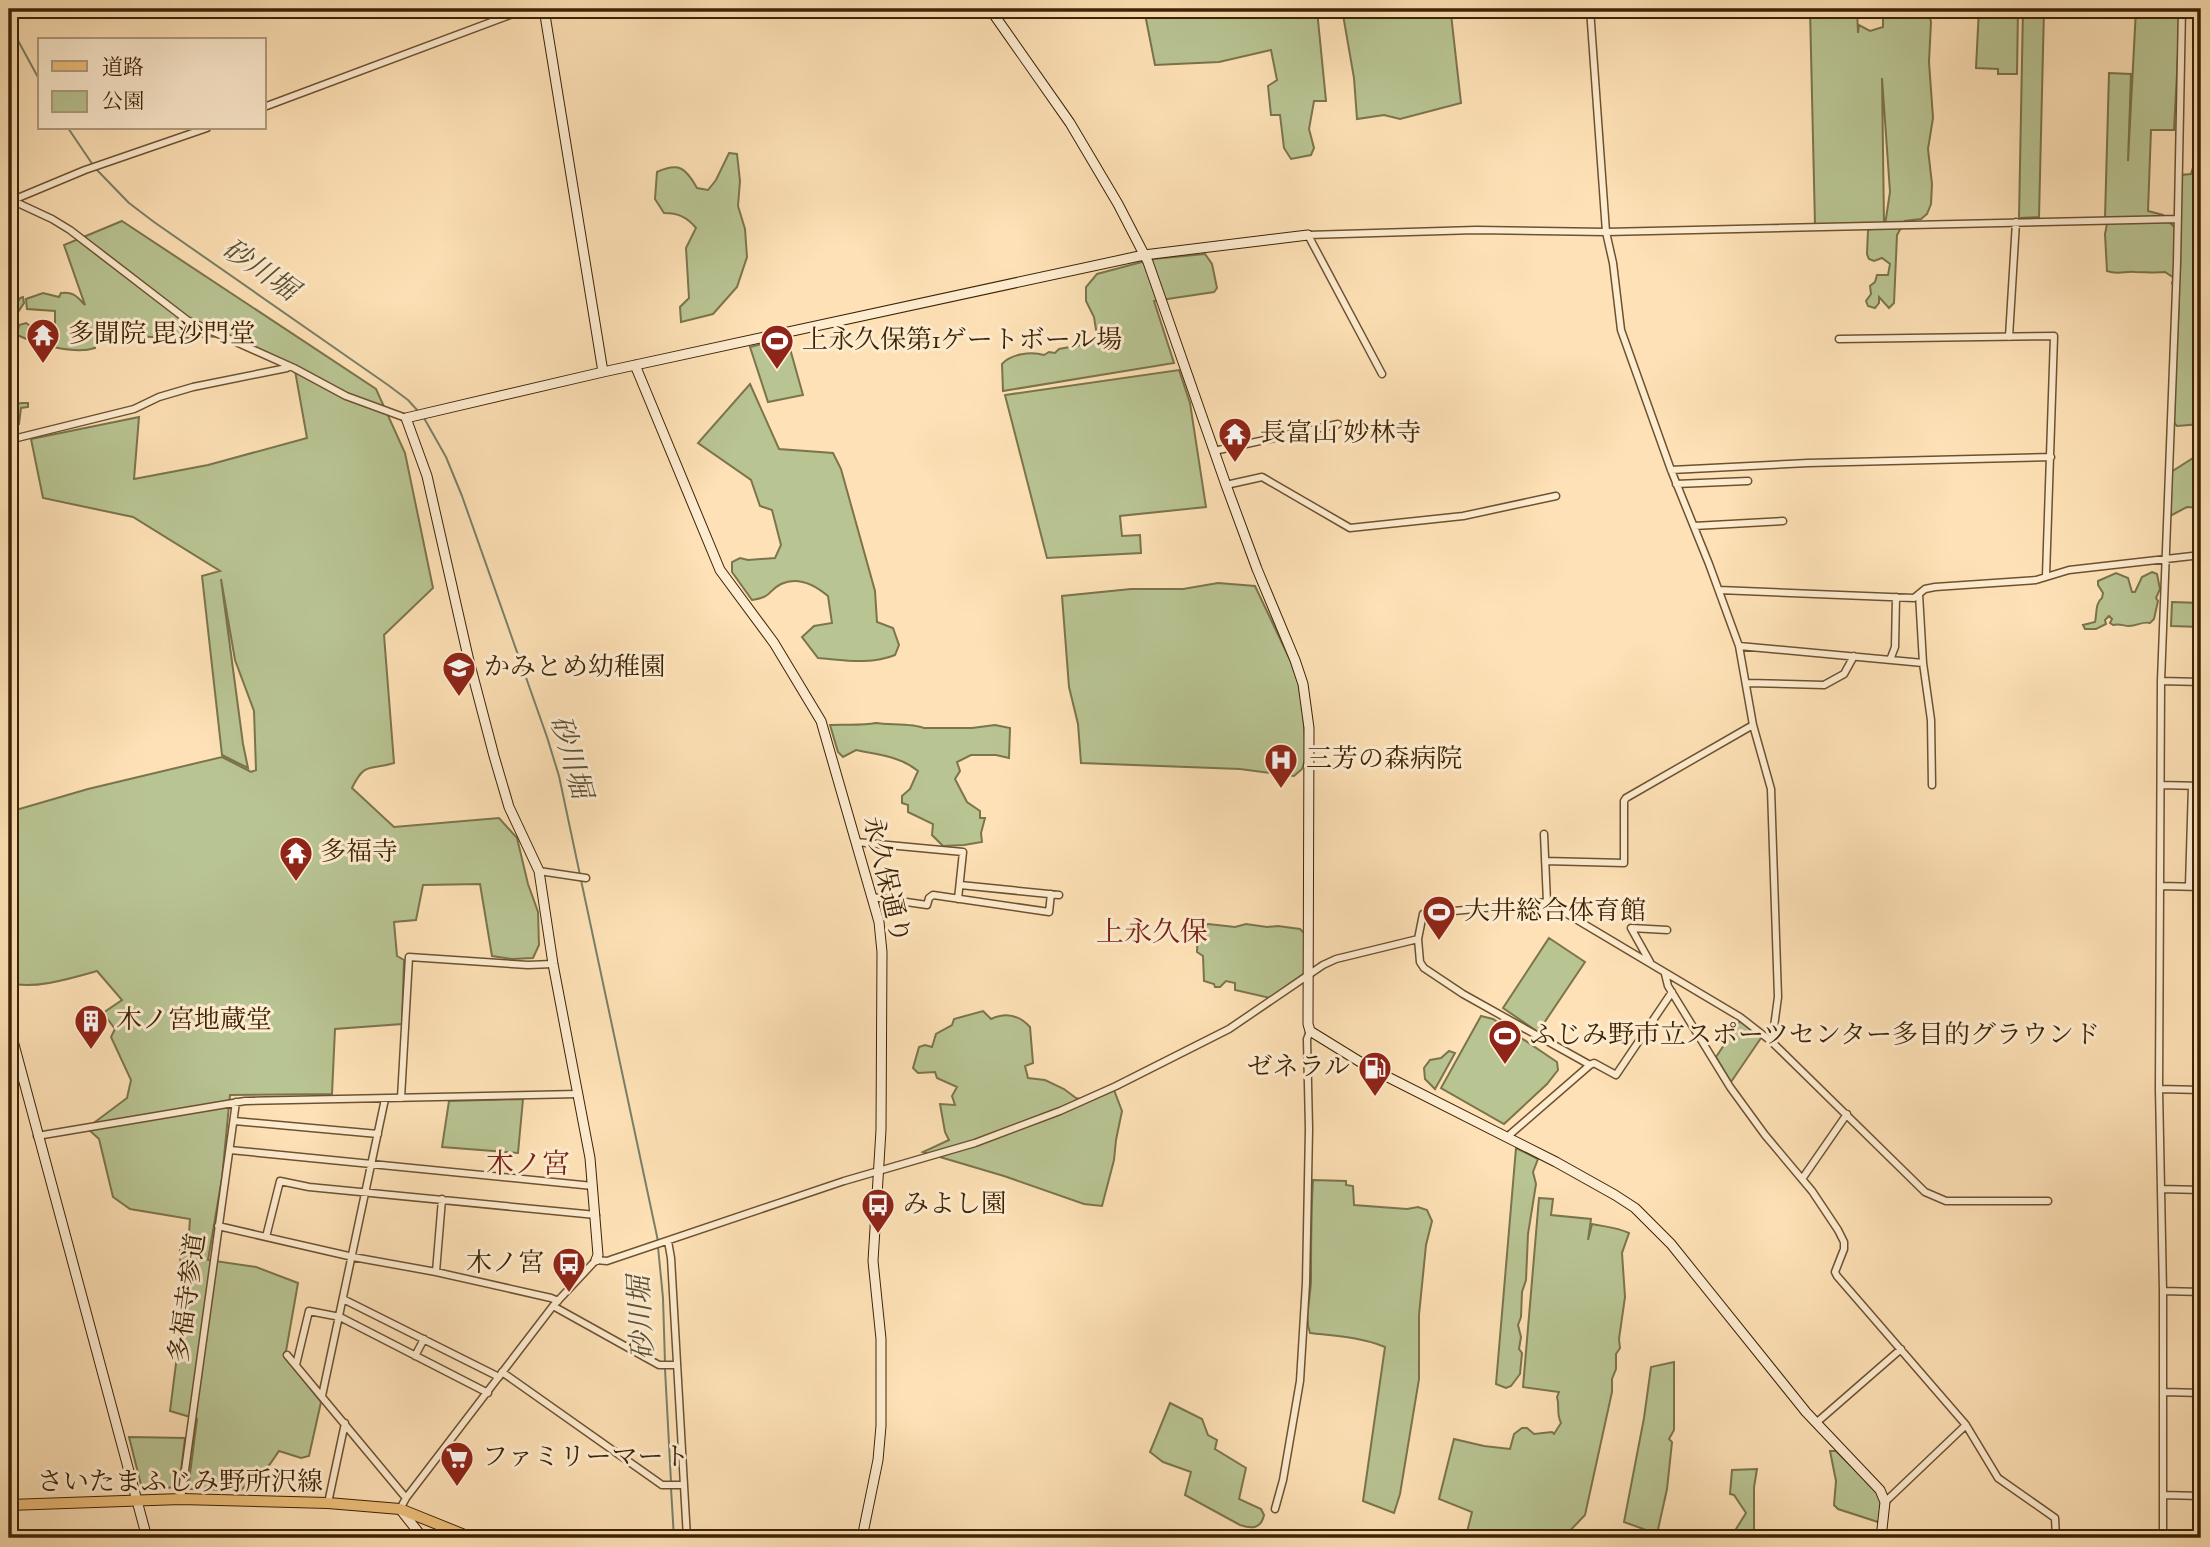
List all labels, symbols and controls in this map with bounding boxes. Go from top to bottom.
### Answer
legend [38,38,266,130]
text: 道路 [102,54,144,84]
text: 公園 [102,88,144,118]
water label: 砂川堀 [213,231,308,314]
temple icon: 多聞院 毘沙門堂 [24,316,62,365]
place label: 多聞院 毘沙門堂 [68,317,256,354]
sports icon: 上永久保第1ゲートボール場 [758,322,796,371]
place label: 上永久保第1ゲートボール場 [802,323,1122,360]
temple icon: 長富山 妙林寺 [1216,415,1254,464]
place label: 長富山 妙林寺 [1260,416,1422,453]
school or university icon: かみとめ幼稚園 [440,649,478,698]
place label: かみとめ幼稚園 [484,650,666,687]
water label: 砂川堀 [538,711,601,807]
hospital icon: 三芳の森病院 [1262,741,1300,790]
place label: 三芳の森病院 [1306,742,1462,779]
street label: 永久保通り [852,812,918,948]
temple icon: 多福寺 [277,834,315,883]
place label: 多福寺 [320,835,398,872]
sports icon: 大井総合体育館 [1420,893,1458,942]
place label: 大井総合体育館 [1464,894,1646,931]
district label: 上永久保 [1096,914,1208,954]
building icon: 木ノ宮地蔵堂 [72,1002,110,1051]
place label: 木ノ宮地蔵堂 [116,1003,272,1040]
sports icon: ふじみ野市⽴スポーツセンター多⽬的グラウンド [1486,1017,1524,1066]
place label: ふじみ野市⽴スポーツセンター多⽬的グラウンド [1530,1018,2100,1055]
fuel station icon: ゼネラル [1356,1049,1394,1098]
place label: ゼネラル [1247,1050,1350,1087]
district label: 木ノ宮 [486,1146,570,1186]
bus stop icon: みよし園 [859,1186,897,1235]
place label: みよし園 [903,1187,1007,1224]
street label: 多福寺参道 [162,1231,216,1365]
bus stop icon: 木ノ宮 [550,1245,588,1294]
place label: 木ノ宮 [466,1246,544,1283]
water label: 砂川堀 [621,1271,665,1361]
supermarket icon: ファミリーマート [438,1439,476,1488]
place label: ファミリーマート [482,1440,689,1477]
street label: さいたまふじみ野所沢線 [37,1465,323,1502]

